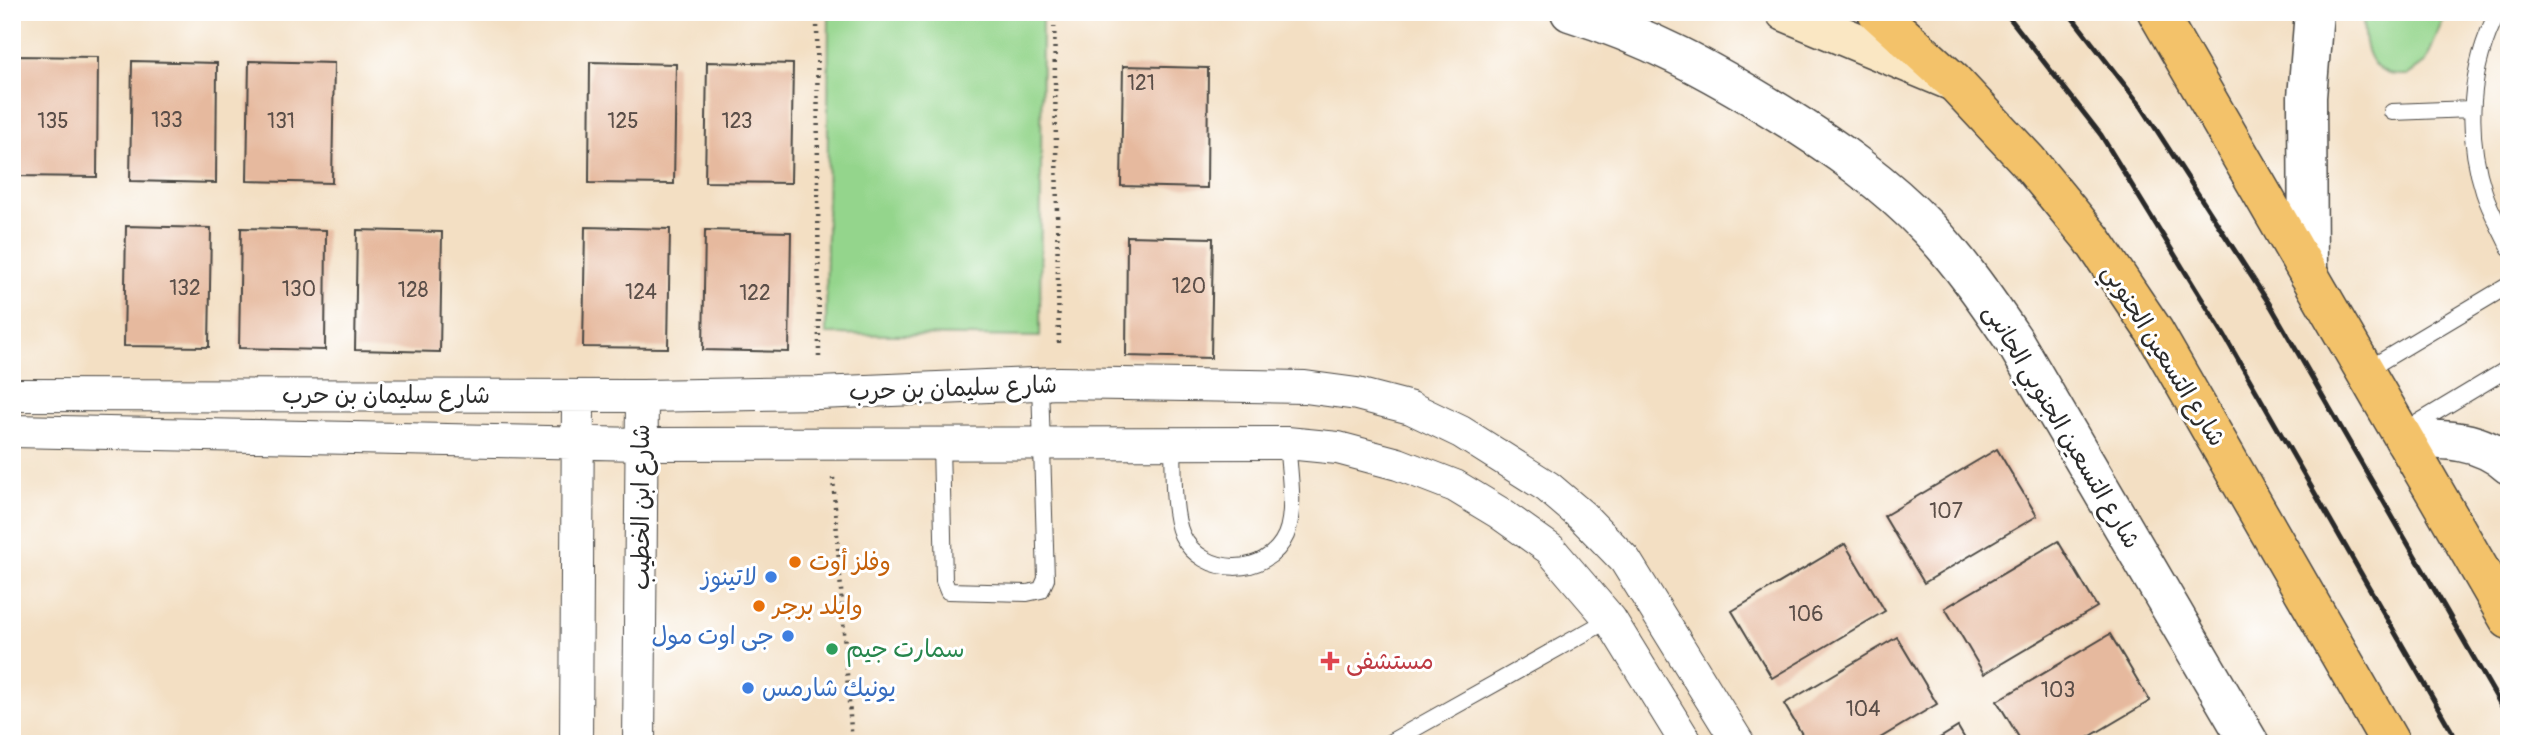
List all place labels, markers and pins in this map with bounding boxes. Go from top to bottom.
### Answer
place label: وفلز أوت [809,547,891,577]
marker: وفلز أوت [787,554,803,570]
place label: لاتينوز [699,563,757,593]
marker: لاتينوز [763,569,779,585]
place label: وايلد برجر [771,592,863,621]
marker: وايلد برجر [751,598,767,614]
place label: جى اوت مول [651,622,774,651]
marker: جى اوت مول [780,628,796,644]
place label: سمارت جيم [846,635,965,667]
marker: سمارت جيم [824,641,840,657]
place label: مستشفى [1346,647,1434,676]
marker: مستشفى [1320,651,1340,671]
place label: يونيك شارمس [762,674,896,703]
marker: يونيك شارمس [740,680,756,696]

